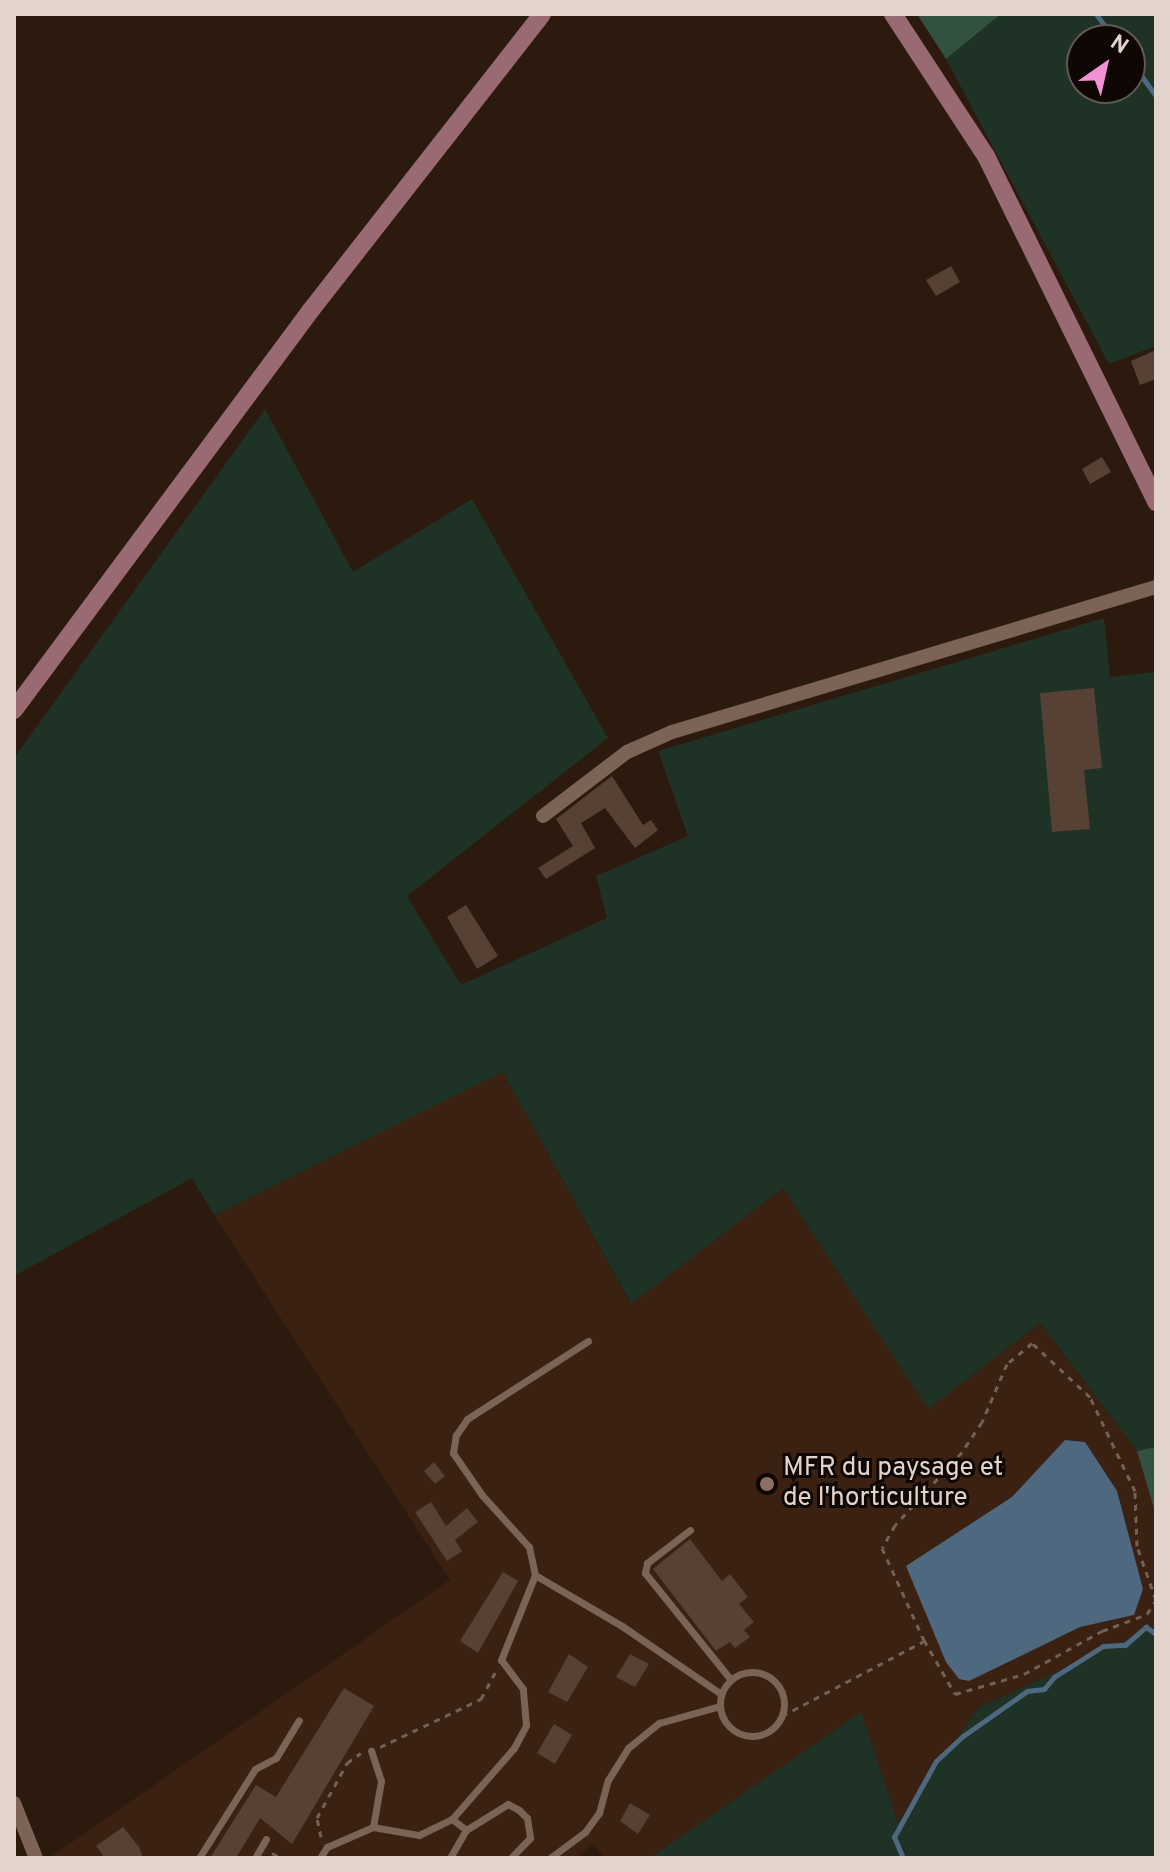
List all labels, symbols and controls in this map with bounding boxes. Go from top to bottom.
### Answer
north arrow [1066,24,1146,104]
text: N [1104,30,1133,61]
place label: MFR du paysage et de l'horticulture [783,1453,1003,1514]
marker: MFR du paysage et de l'horticulture [758,1475,776,1493]

